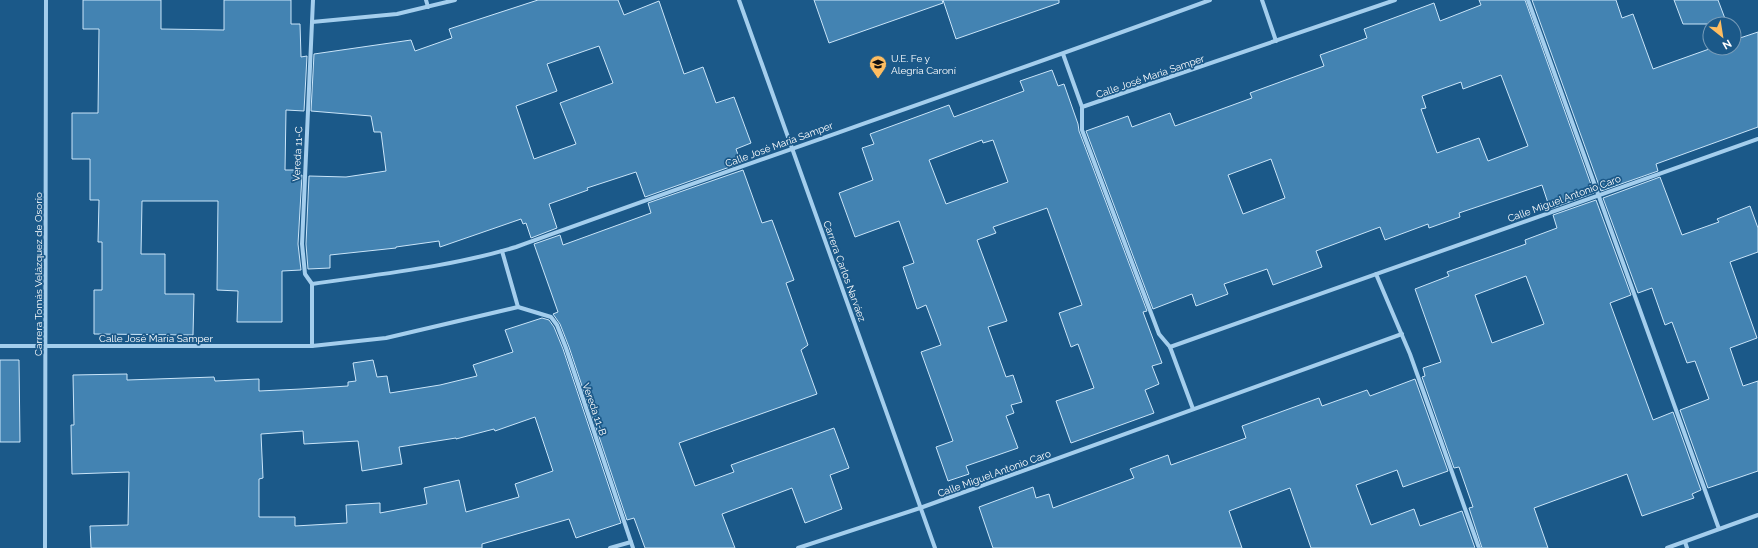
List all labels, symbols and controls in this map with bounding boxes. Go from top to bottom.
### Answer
north arrow [1702,16,1742,56]
text: N [1720,36,1734,52]
place label: U.E. Fe y Alegría Caroní [891,53,957,76]
street label: Calle José María Samper [1094,53,1206,100]
school or university icon: U.E. Fe y Alegría Caroní [868,54,888,79]
street label: Calle José María Samper [724,120,835,169]
street label: Vereda 11-C [291,126,304,182]
street label: Calle Miguel Antonio Caro [1506,173,1622,224]
street label: Carrera Tomás Velázquez de Osorio [33,192,44,356]
street label: Carrera Carlos Narváez [821,219,868,323]
street label: Calle José María Samper [99,333,213,344]
street label: Vereda 11-B [580,381,609,437]
street label: Calle Miguel Antonio Caro [936,448,1052,499]

